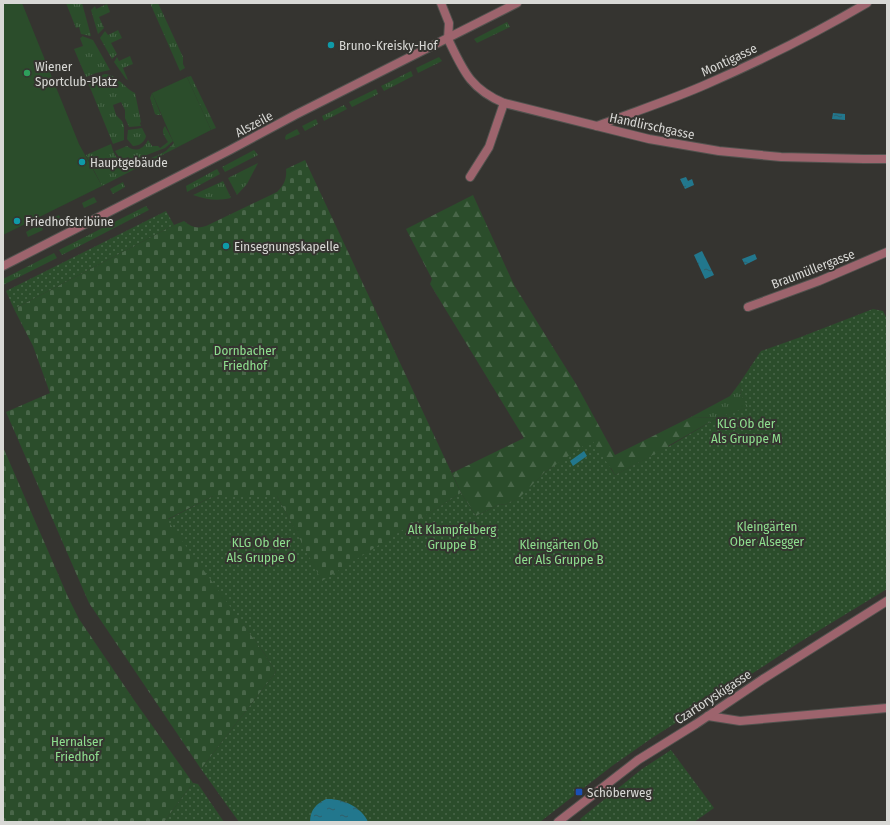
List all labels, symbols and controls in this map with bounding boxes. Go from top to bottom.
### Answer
place label: Bruno-Kreisky-Hof [339,38,438,53]
marker: Bruno-Kreisky-Hof [326,40,336,50]
street label: Montigasse [699,41,759,79]
place label: Wiener Sportclub-Platz [35,59,117,89]
marker: Wiener Sportclub-Platz [22,68,32,78]
street label: Alszeile [233,108,275,140]
street label: Handlirschgasse [608,110,696,142]
place label: Hauptgebäude [90,155,168,170]
marker: Hauptgebäude [77,157,87,167]
place label: Friedhofstribüne [25,214,114,229]
marker: Friedhofstribüne [12,216,22,226]
place label: Einsegnungskapelle [234,239,339,254]
marker: Einsegnungskapelle [221,241,231,251]
street label: Braumüllergasse [769,246,857,292]
park label: Dornbacher Friedhof [214,343,277,373]
park label: KLG Ob der Als Gruppe M [711,416,781,446]
park label: Kleingärten Ober Alsegger [730,519,805,549]
park label: Alt Klampfelberg Gruppe B [408,522,497,552]
park label: KLG Ob der Als Gruppe O [226,535,296,565]
park label: Kleingärten Ob der Als Gruppe B [514,537,604,567]
street label: Czartoryskigasse [672,667,754,727]
park label: Hernalser Friedhof [51,734,103,764]
place label: Schöberweg [587,785,653,800]
marker: Schöberweg [574,787,584,797]

